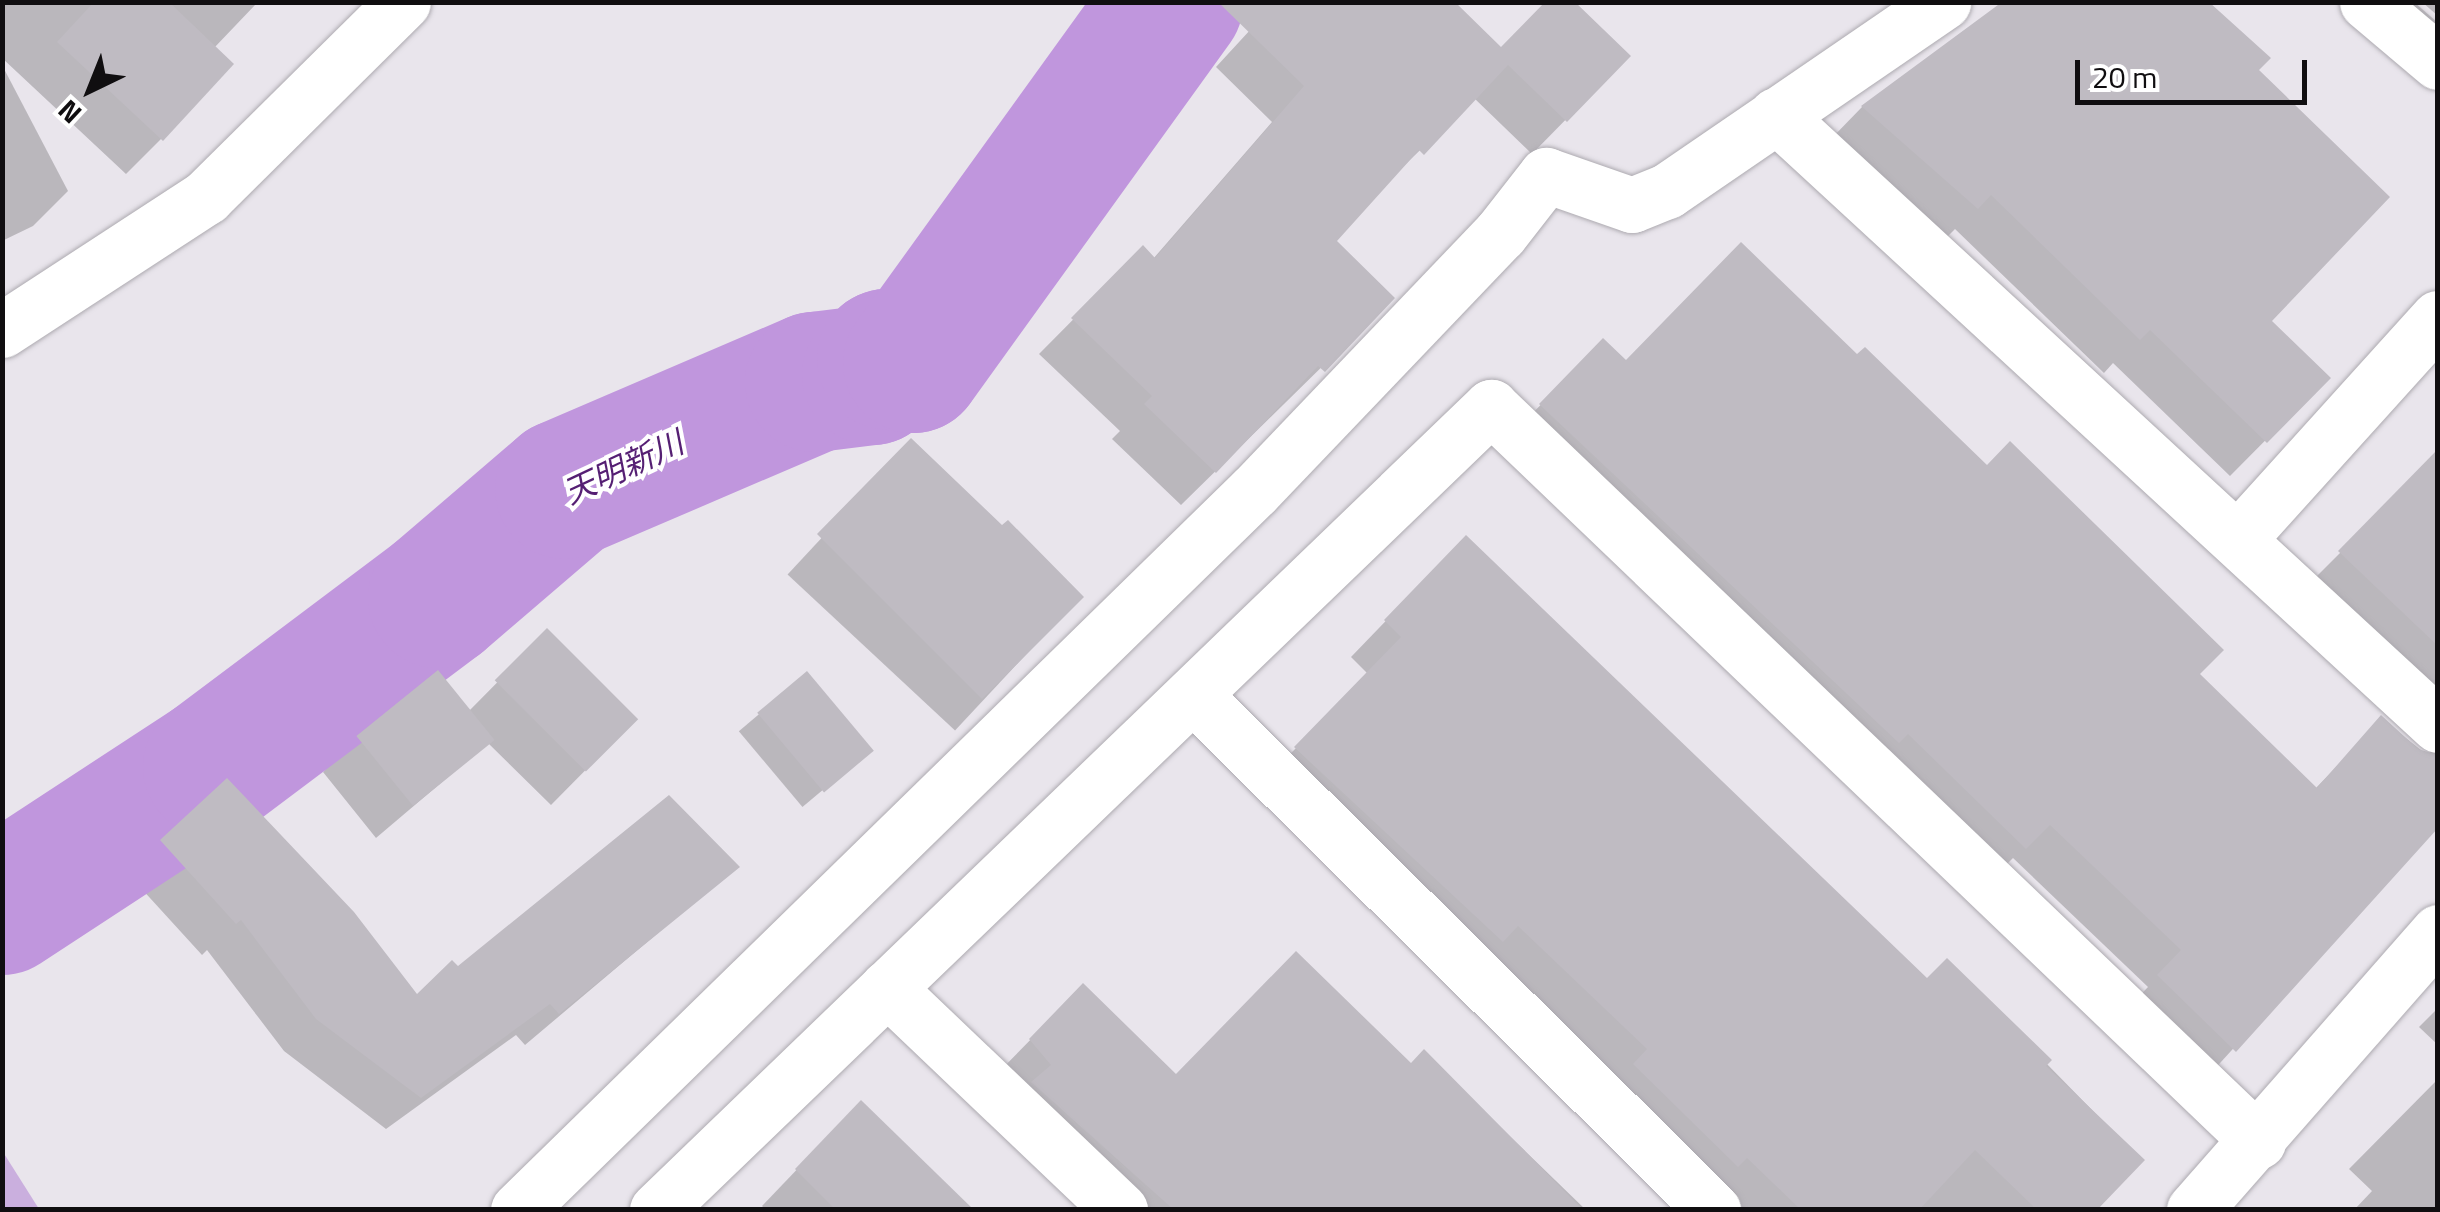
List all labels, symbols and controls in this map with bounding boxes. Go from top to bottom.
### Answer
north arrow [40,40,140,140]
scale bar [2080,40,2312,102]
text: 20 m [2092,54,2157,100]
text: N [47,90,91,135]
water label: 天明新川 [557,423,689,511]

